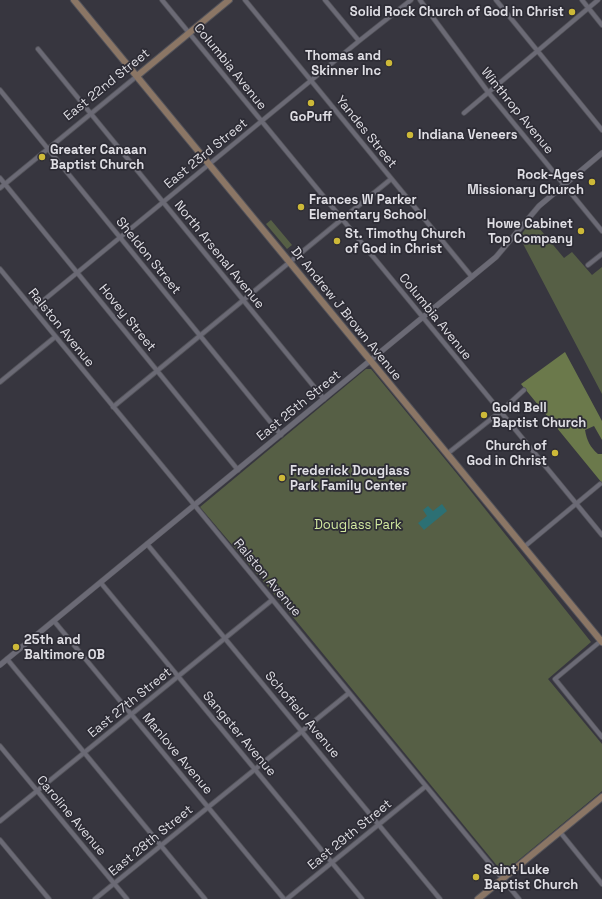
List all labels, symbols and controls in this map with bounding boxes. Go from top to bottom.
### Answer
place label: Solid Rock Church of God in Christ [350,4,564,20]
marker: Solid Rock Church of God in Christ [567,7,577,17]
street label: Columbia Avenue [190,21,270,113]
street label: East 22nd Street [61,46,153,124]
place label: Thomas and Skinner Inc [305,48,381,79]
marker: Thomas and Skinner Inc [384,58,394,68]
street label: Winthrop Avenue [477,65,557,157]
street label: Yandes Street [332,93,400,171]
marker: GoPuff [306,98,316,108]
place label: GoPuff [290,109,332,125]
street label: East 23rd Street [161,116,251,192]
place label: Indiana Veneers [418,127,517,143]
marker: Indiana Veneers [405,130,415,140]
place label: Greater Canaan Baptist Church [50,142,147,173]
marker: Greater Canaan Baptist Church [37,152,47,162]
place label: Rock-Ages Missionary Church [467,167,584,198]
marker: Rock-Ages Missionary Church [587,177,597,187]
place label: Frances W Parker Elementary School [309,192,426,223]
street label: North Arsenal Avenue [171,198,267,312]
marker: Frances W Parker Elementary School [296,202,306,212]
street label: Sheldon Street [112,214,184,298]
place label: Howe Cabinet Top Company [487,216,573,247]
place label: St. Timothy Church of God in Christ [345,226,466,257]
marker: Howe Cabinet Top Company [576,226,586,236]
marker: St. Timothy Church of God in Christ [332,236,342,246]
street label: Dr Andrew J Brown Avenue [287,244,405,384]
street label: Columbia Avenue [395,271,475,363]
street label: Hovey Street [95,281,159,355]
street label: Ralston Avenue [25,286,97,370]
street label: East 25th Street [254,367,344,445]
place label: Gold Bell Baptist Church [492,400,586,431]
marker: Gold Bell Baptist Church [479,410,489,420]
place label: Church of God in Christ [466,438,547,469]
marker: Church of God in Christ [550,448,560,458]
place label: Frederick Douglass Park Family Center [290,463,409,494]
marker: Frederick Douglass Park Family Center [277,473,287,483]
park label: Douglass Park [314,517,402,533]
street label: Ralston Avenue [230,536,304,620]
place label: 25th and Baltimore OB [24,632,105,663]
marker: 25th and Baltimore OB [11,642,21,652]
street label: East 27th Street [85,665,175,741]
street label: Schofield Avenue [261,668,343,762]
street label: Sangster Avenue [199,688,279,780]
street label: Manlove Avenue [138,710,216,798]
street label: Caroline Avenue [33,773,109,859]
street label: East 29th Street [305,796,395,874]
street label: East 28th Street [106,802,196,880]
place label: Saint Luke Baptist Church [484,862,578,893]
marker: Saint Luke Baptist Church [471,872,481,882]

